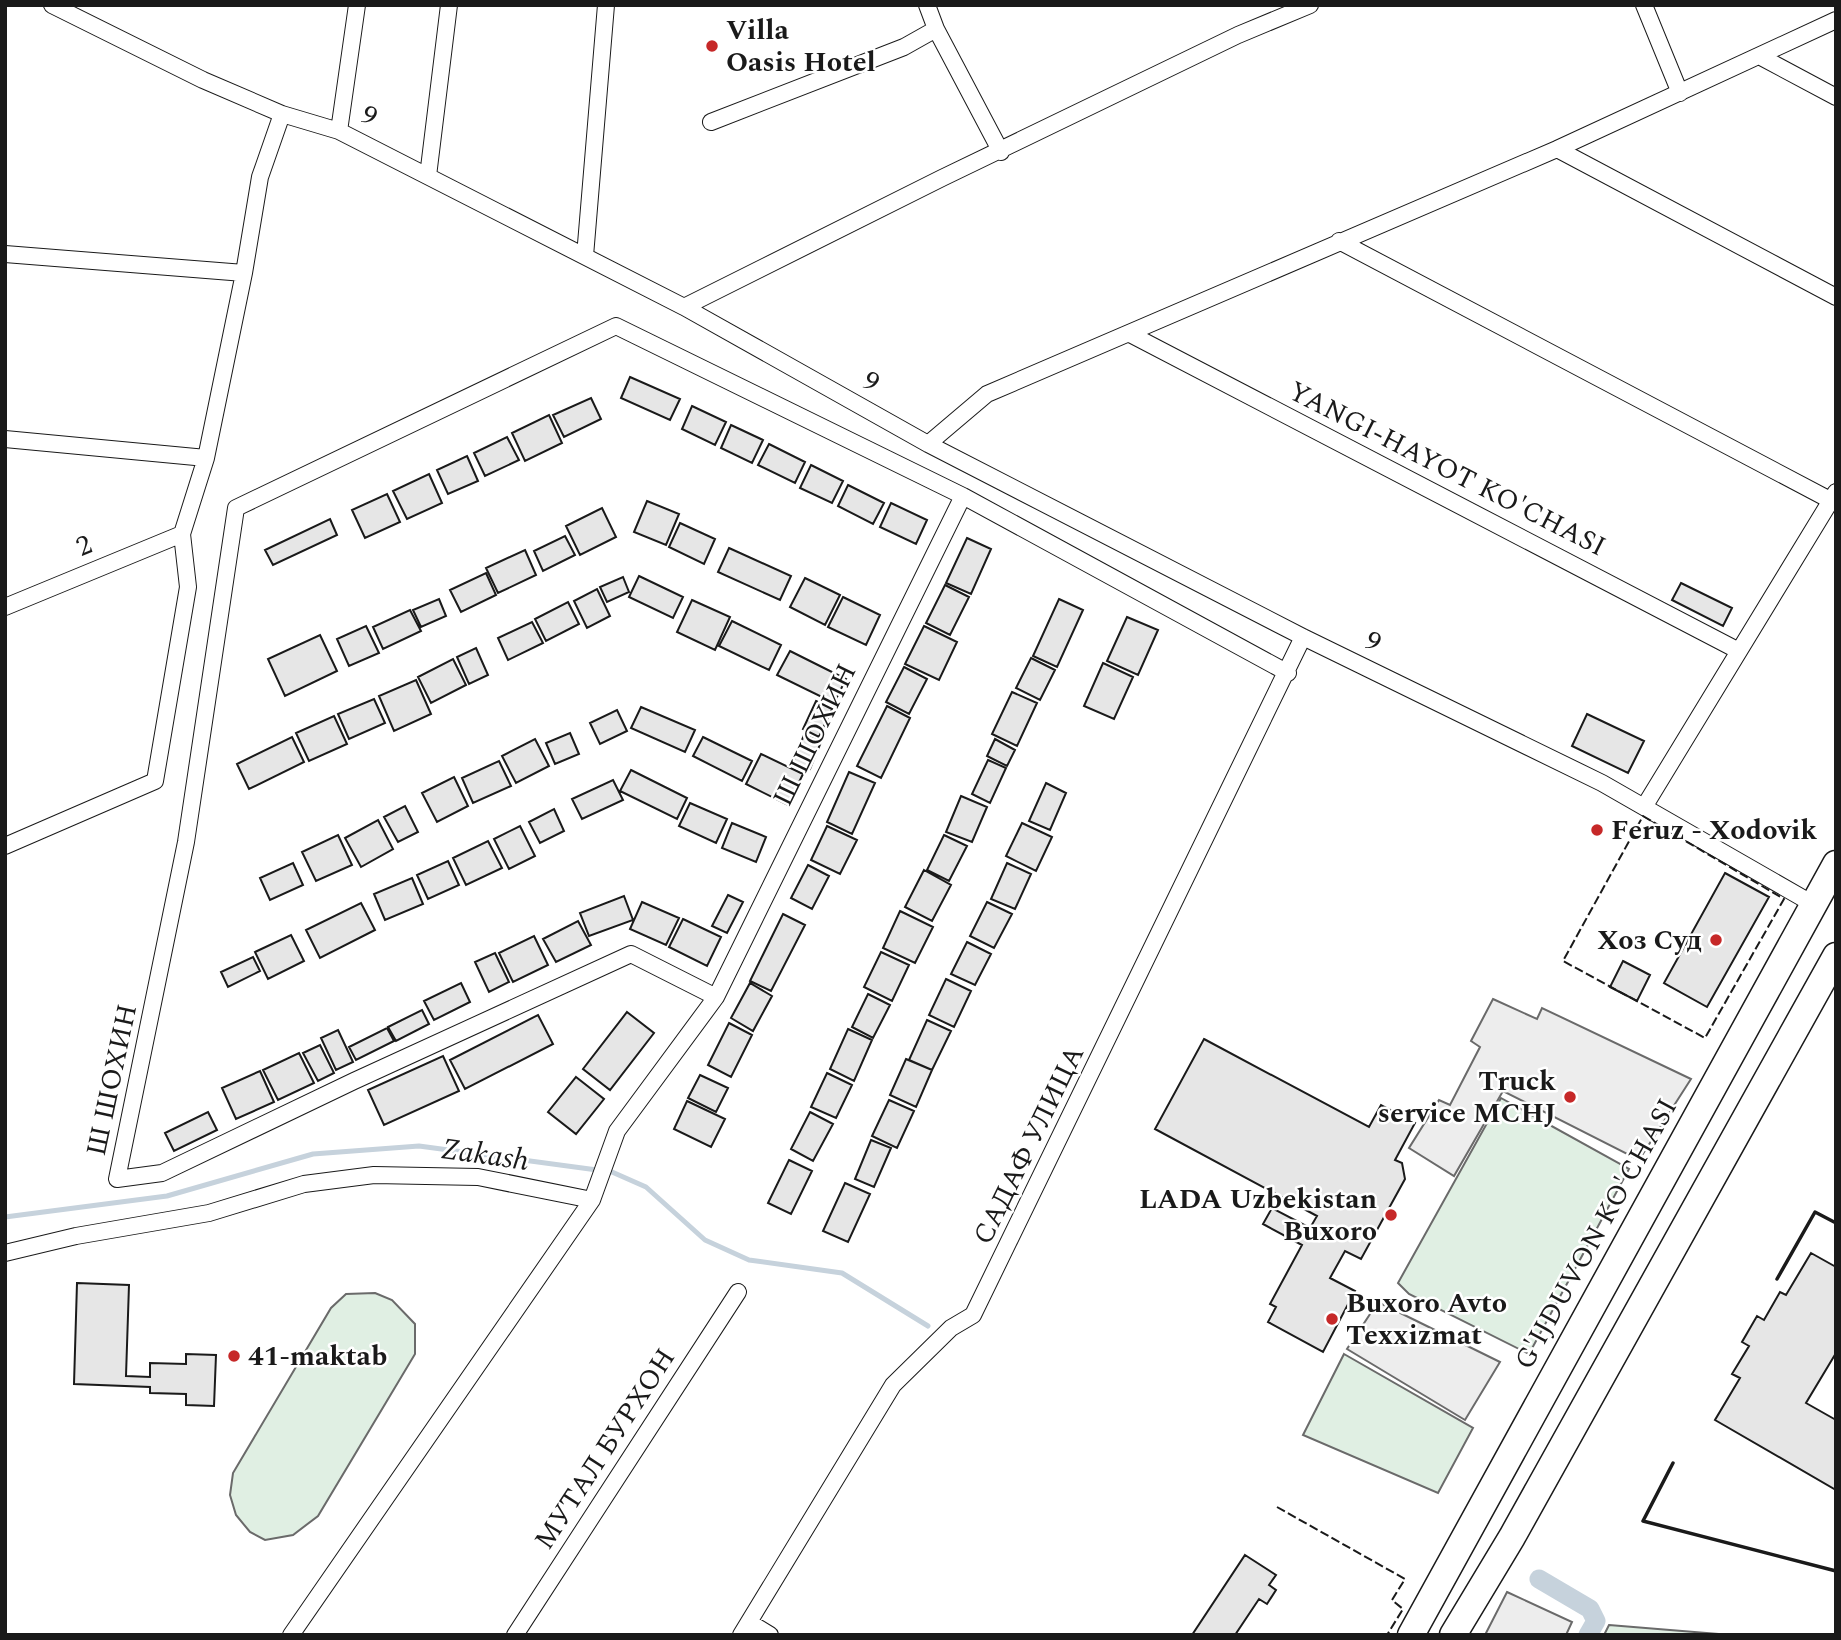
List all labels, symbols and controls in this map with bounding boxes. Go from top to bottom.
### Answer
place label: Villa Oasis Hotel [726,9,876,84]
marker: Villa Oasis Hotel [704,38,720,54]
street label: 9 [353,94,385,138]
street label: 9 [854,360,888,404]
street label: YANGI-HAYOT KO'CHASI [1281,370,1613,568]
street label: 2 [69,523,99,569]
street label: 9 [1357,620,1389,664]
street label: Ш ШОХИН [762,656,868,814]
place label: Feruz - Xodovik [1611,809,1817,852]
marker: Feruz - Xodovik [1589,822,1605,838]
place label: Хоз Суд [1597,919,1702,962]
marker: Хоз Суд [1708,932,1724,948]
street label: Ш ШОХИН [75,1000,149,1160]
street label: САДАФ УЛИЦА [962,1038,1096,1252]
place label: Truck service MCHJ [1378,1060,1556,1135]
marker: Truck service MCHJ [1562,1089,1578,1105]
street label: G'IJDUVON KO'CHASI [1503,1090,1689,1378]
water label: Zakash [438,1126,532,1184]
place label: LADA Uzbekistan Buxoro [1139,1178,1377,1253]
marker: LADA Uzbekistan Buxoro [1383,1207,1399,1223]
place label: Buxoro Avto Texxizmat [1346,1282,1507,1357]
marker: Buxoro Avto Texxizmat [1324,1311,1340,1327]
place label: 41-maktab [248,1335,387,1378]
street label: МУТАЛ БУРХОН [524,1340,686,1558]
marker: 41-maktab [226,1348,242,1364]

